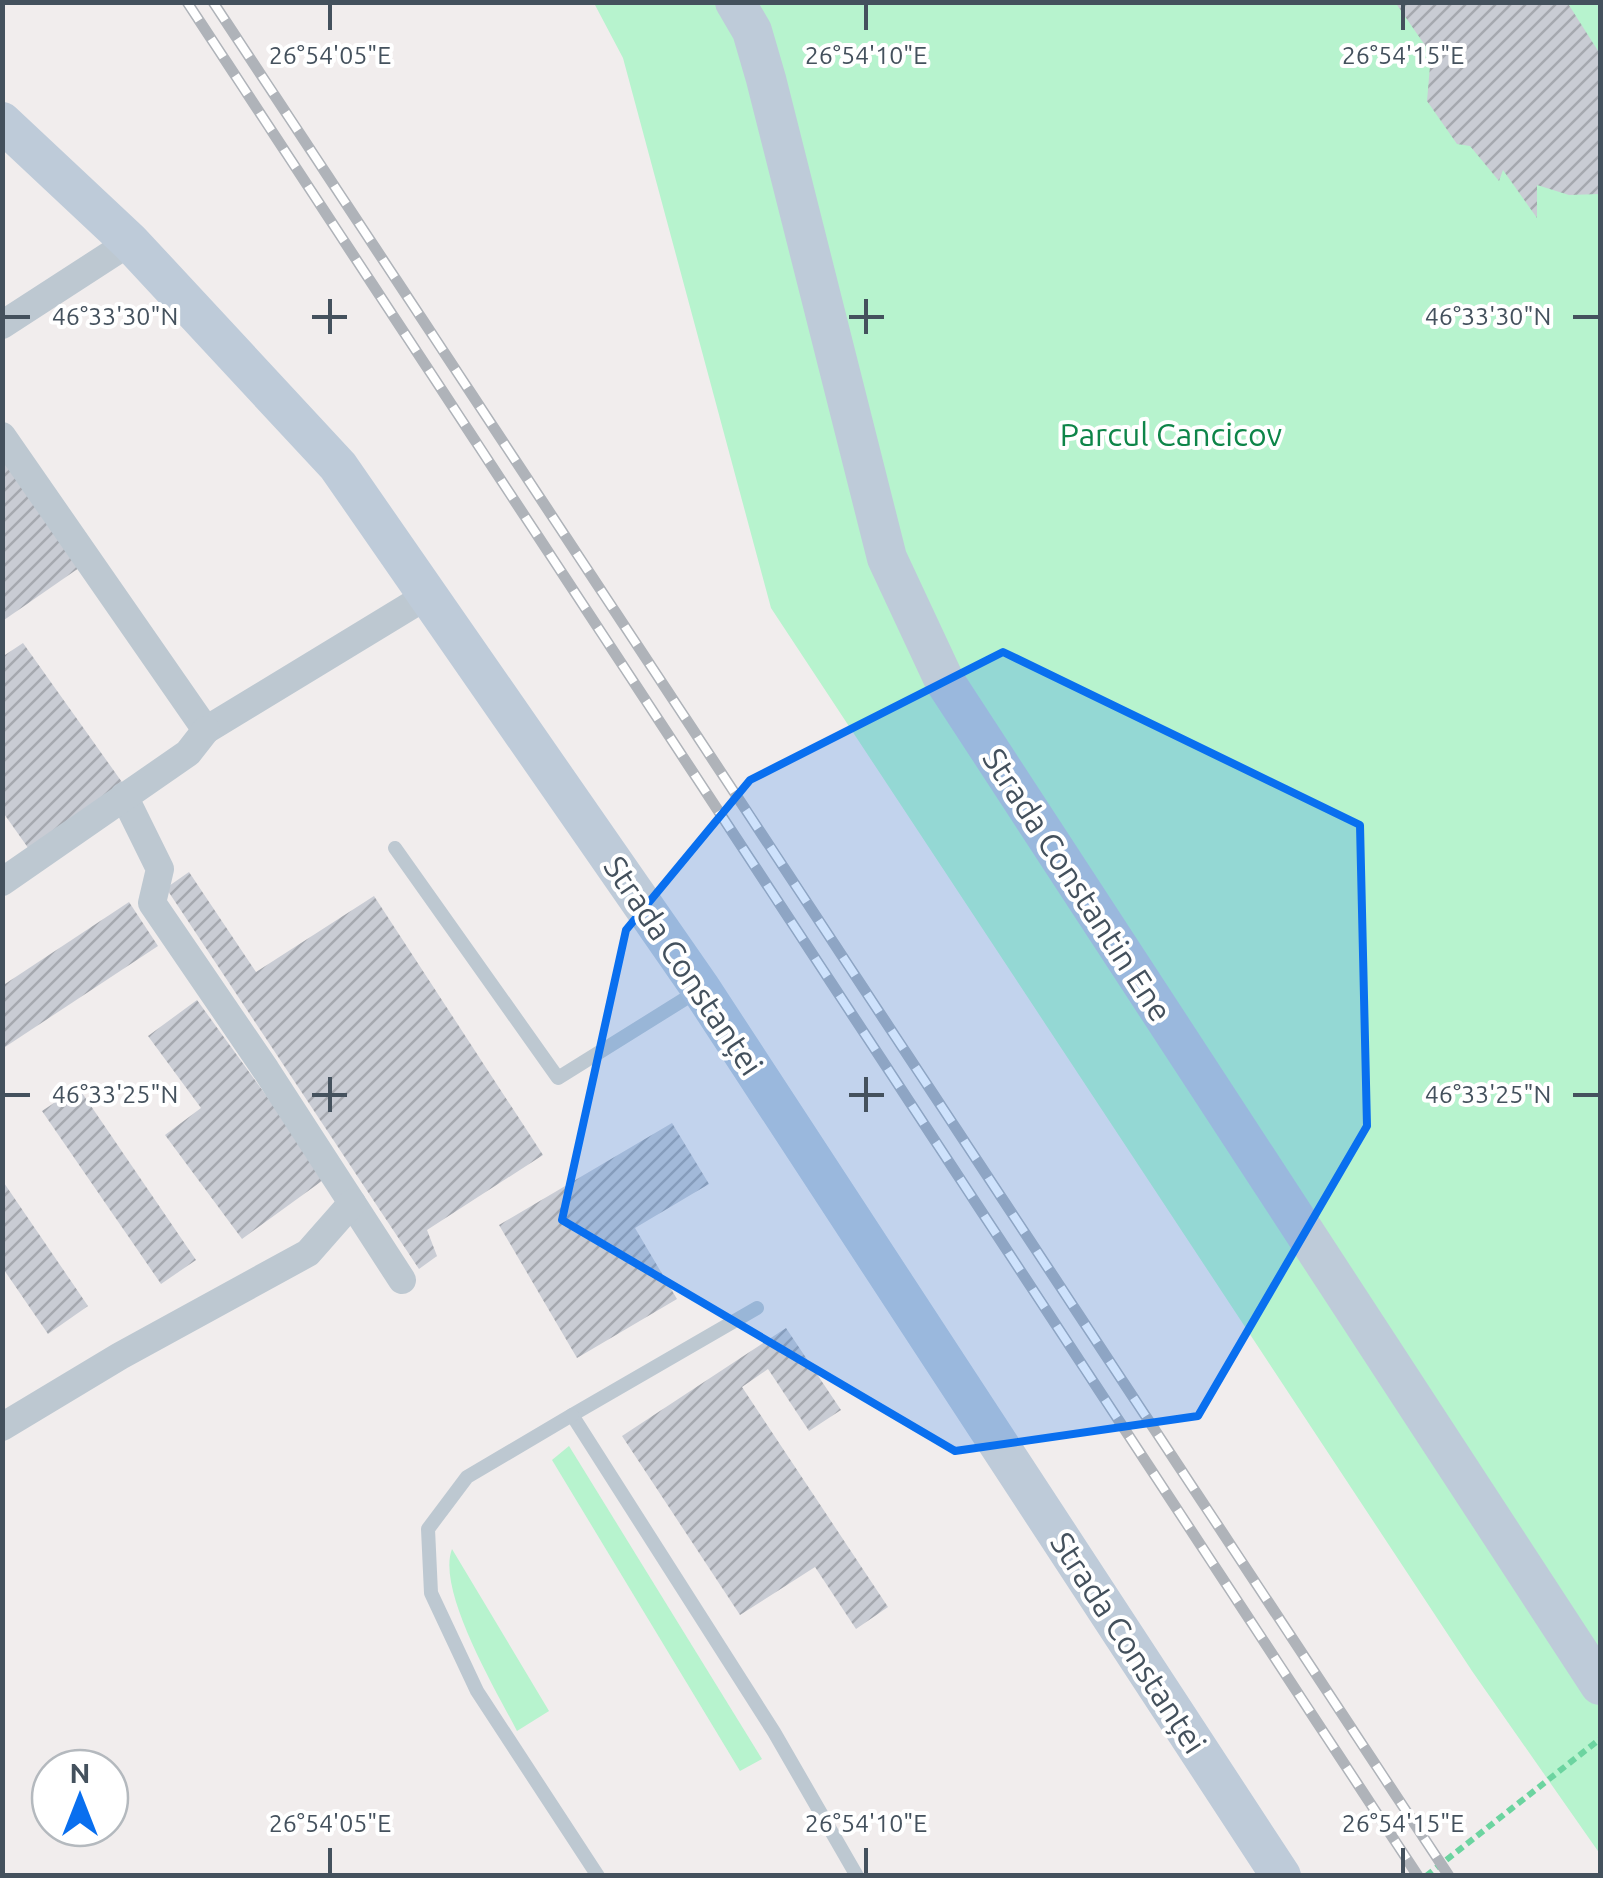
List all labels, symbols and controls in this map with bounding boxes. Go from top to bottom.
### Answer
text: 26°54'05"E [269,41,391,69]
text: 26°54'10"E [805,41,927,69]
text: 26°54'15"E [1342,41,1464,69]
text: 46°33'30"N [52,302,178,330]
text: 46°33'30"N [1425,302,1551,330]
park label: Parcul Cancicov [1060,416,1283,452]
street label: Strada Constantin Ene [976,741,1180,1028]
street label: Strada Constanței [597,849,770,1082]
text: 46°33'25"N [52,1080,178,1108]
text: 46°33'25"N [1425,1080,1551,1108]
street label: Strada Constanței [1044,1525,1214,1760]
north arrow [30,1748,130,1848]
text: N [70,1757,90,1788]
text: 26°54'05"E [269,1809,391,1837]
text: 26°54'10"E [805,1809,927,1837]
text: 26°54'15"E [1342,1809,1464,1837]

